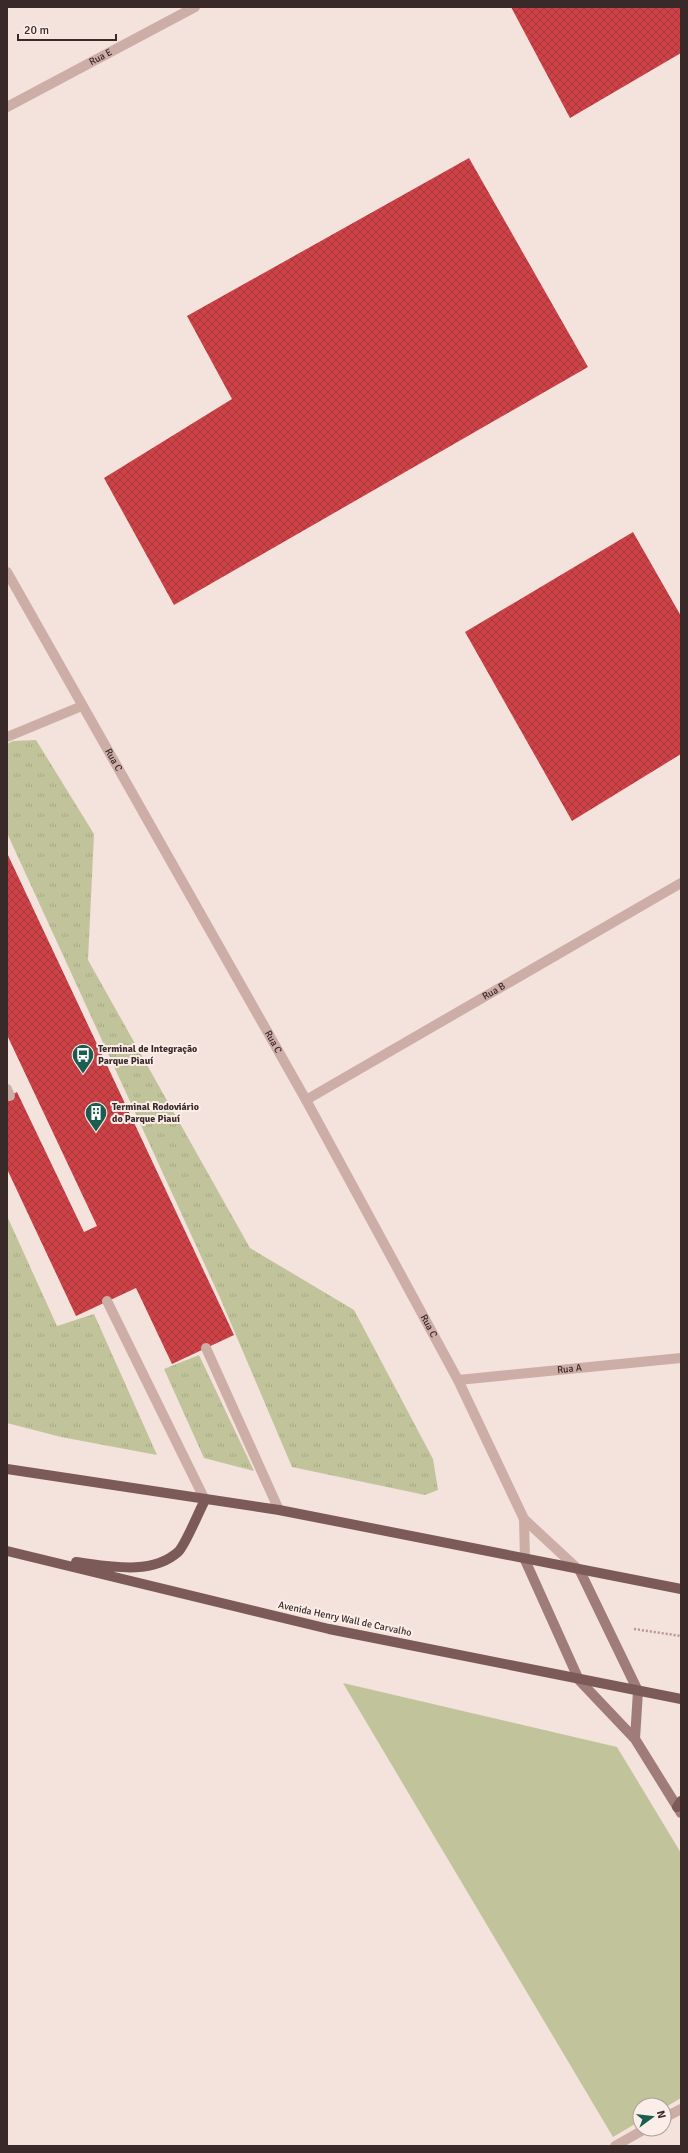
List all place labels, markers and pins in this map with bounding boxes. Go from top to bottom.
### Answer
bus stop icon: Terminal de Integração Parque Piauí [70,1042,96,1075]
place label: Terminal de Integração Parque Piauí [98,1043,197,1067]
building icon: Terminal Rodoviário do Parque Piauí [83,1100,109,1133]
place label: Terminal Rodoviário do Parque Piauí [112,1101,199,1125]

